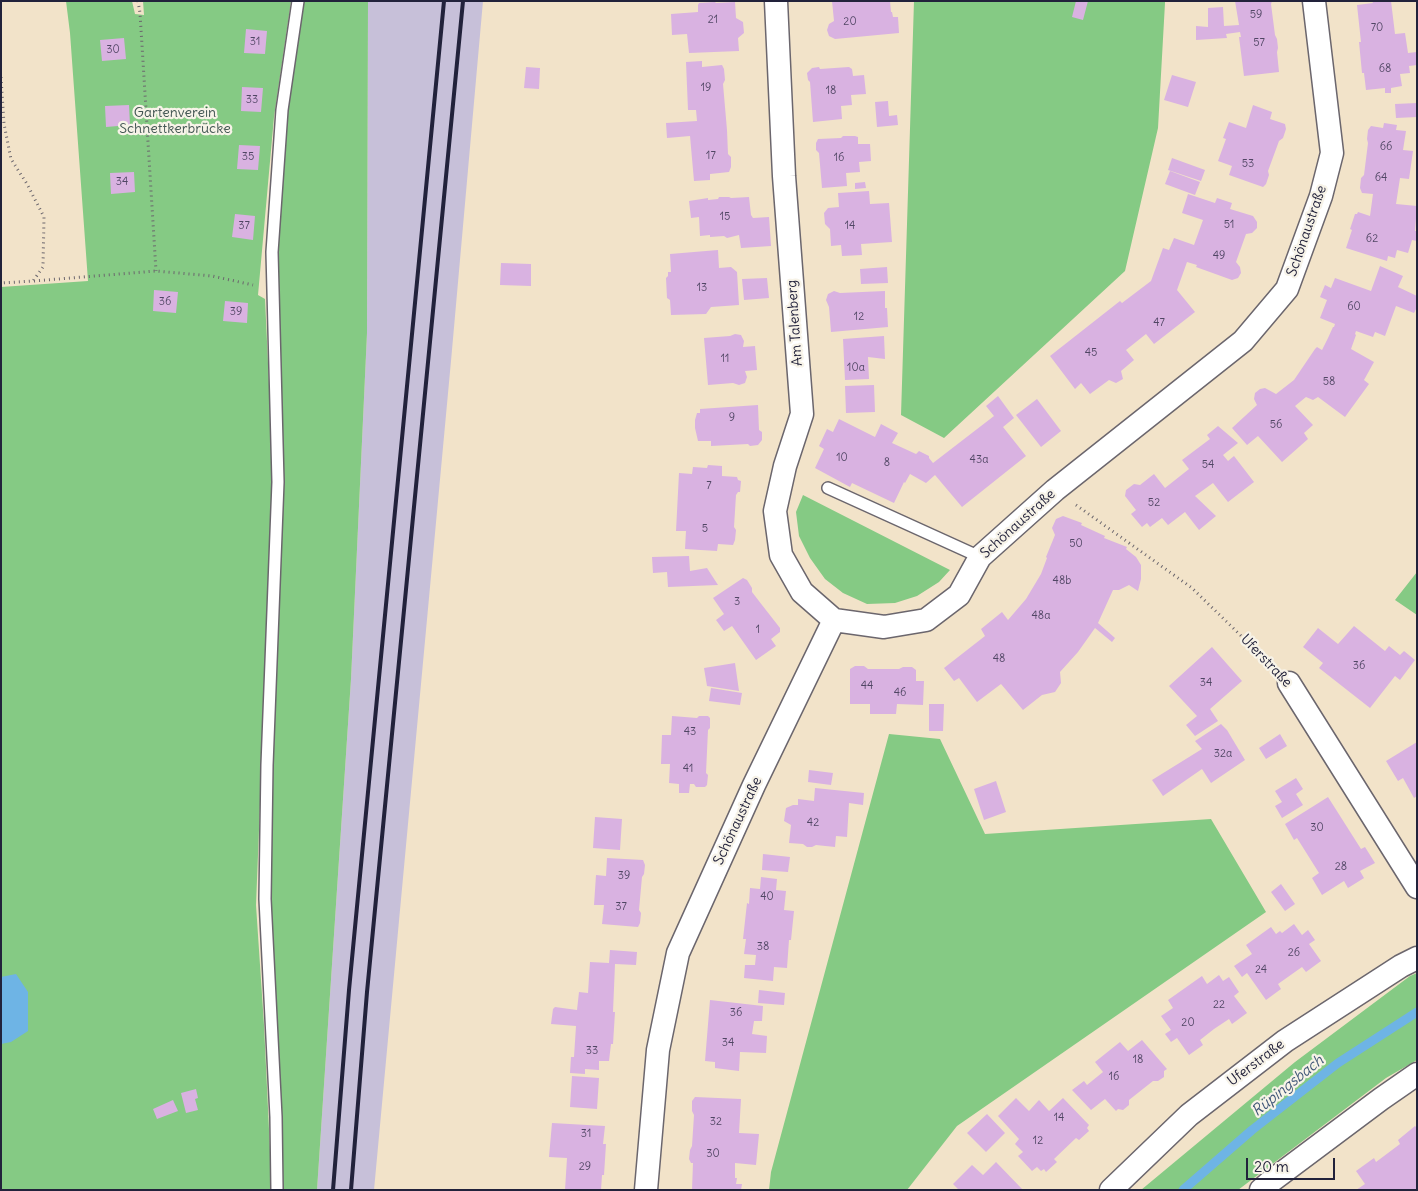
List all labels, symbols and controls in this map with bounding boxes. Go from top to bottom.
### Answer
house number: 59 [1250,8,1262,22]
house number: 21 [708,13,718,27]
house number: 20 [843,15,857,29]
house number: 70 [1371,21,1383,35]
house number: 31 [250,35,260,49]
house number: 57 [1253,36,1265,50]
house number: 30 [106,43,120,57]
house number: 68 [1379,62,1391,76]
house number: 19 [701,81,711,95]
house number: 18 [826,84,836,98]
house number: 33 [246,93,258,107]
park label: Gartenverein Schnettkerbrücke [119,105,231,138]
house number: 66 [1380,140,1392,154]
house number: 17 [706,149,716,163]
house number: 35 [242,150,254,164]
house number: 16 [834,151,844,165]
house number: 53 [1242,157,1254,171]
house number: 64 [1375,171,1387,185]
house number: 34 [116,175,128,189]
street label: Schönaustraße [1284,183,1330,279]
house number: 15 [720,210,730,224]
house number: 51 [1224,218,1234,232]
house number: 37 [238,219,250,233]
house number: 14 [845,219,855,233]
house number: 62 [1366,232,1378,246]
house number: 49 [1213,249,1225,263]
street label: Am Talenberg [784,279,806,367]
house number: 13 [697,281,707,295]
house number: 36 [159,295,171,309]
house number: 60 [1347,300,1361,314]
house number: 39 [230,305,242,319]
house number: 12 [854,310,864,324]
house number: 47 [1153,316,1165,330]
house number: 45 [1085,346,1097,360]
house number: 11 [721,352,729,366]
house number: 10a [847,361,865,375]
house number: 58 [1323,375,1335,389]
house number: 9 [729,411,735,425]
house number: 56 [1270,418,1282,432]
house number: 10 [836,451,848,465]
house number: 43a [970,453,988,467]
house number: 8 [884,456,890,470]
house number: 54 [1202,458,1214,472]
house number: 7 [706,479,712,493]
street label: Schönaustraße [977,486,1059,562]
house number: 52 [1148,496,1160,510]
house number: 5 [702,522,708,536]
house number: 50 [1069,537,1083,551]
house number: 48b [1053,574,1071,588]
house number: 3 [734,595,740,609]
house number: 48a [1032,609,1050,623]
house number: 1 [756,623,760,637]
street label: Uferstraße [1237,631,1295,691]
house number: 48 [993,652,1005,666]
house number: 36 [1353,659,1365,673]
house number: 34 [1200,676,1212,690]
house number: 44 [861,679,873,693]
house number: 46 [894,686,906,700]
house number: 43 [684,725,696,739]
house number: 32a [1214,747,1232,761]
house number: 41 [683,762,693,776]
street label: Schönaustraße [710,774,766,868]
house number: 42 [807,816,819,830]
house number: 30 [1310,821,1324,835]
house number: 28 [1335,860,1347,874]
house number: 39 [618,869,630,883]
house number: 40 [760,890,774,904]
house number: 37 [615,900,627,914]
house number: 38 [757,940,769,954]
house number: 26 [1288,946,1300,960]
house number: 24 [1255,963,1267,977]
house number: 22 [1213,998,1225,1012]
house number: 36 [730,1006,742,1020]
house number: 20 [1181,1016,1195,1030]
house number: 34 [722,1036,734,1050]
street label: Uferstraße [1224,1036,1288,1090]
house number: 33 [586,1044,598,1058]
water label: Rüpingsbach [1249,1052,1327,1120]
house number: 18 [1133,1053,1143,1067]
house number: 16 [1109,1070,1119,1084]
house number: 14 [1054,1111,1064,1125]
house number: 32 [710,1115,722,1129]
house number: 31 [581,1127,591,1141]
house number: 12 [1033,1134,1043,1148]
house number: 30 [706,1147,720,1161]
scale bar [1248,1148,1337,1180]
text: 20 m [1254,1157,1289,1176]
house number: 29 [579,1160,591,1174]

